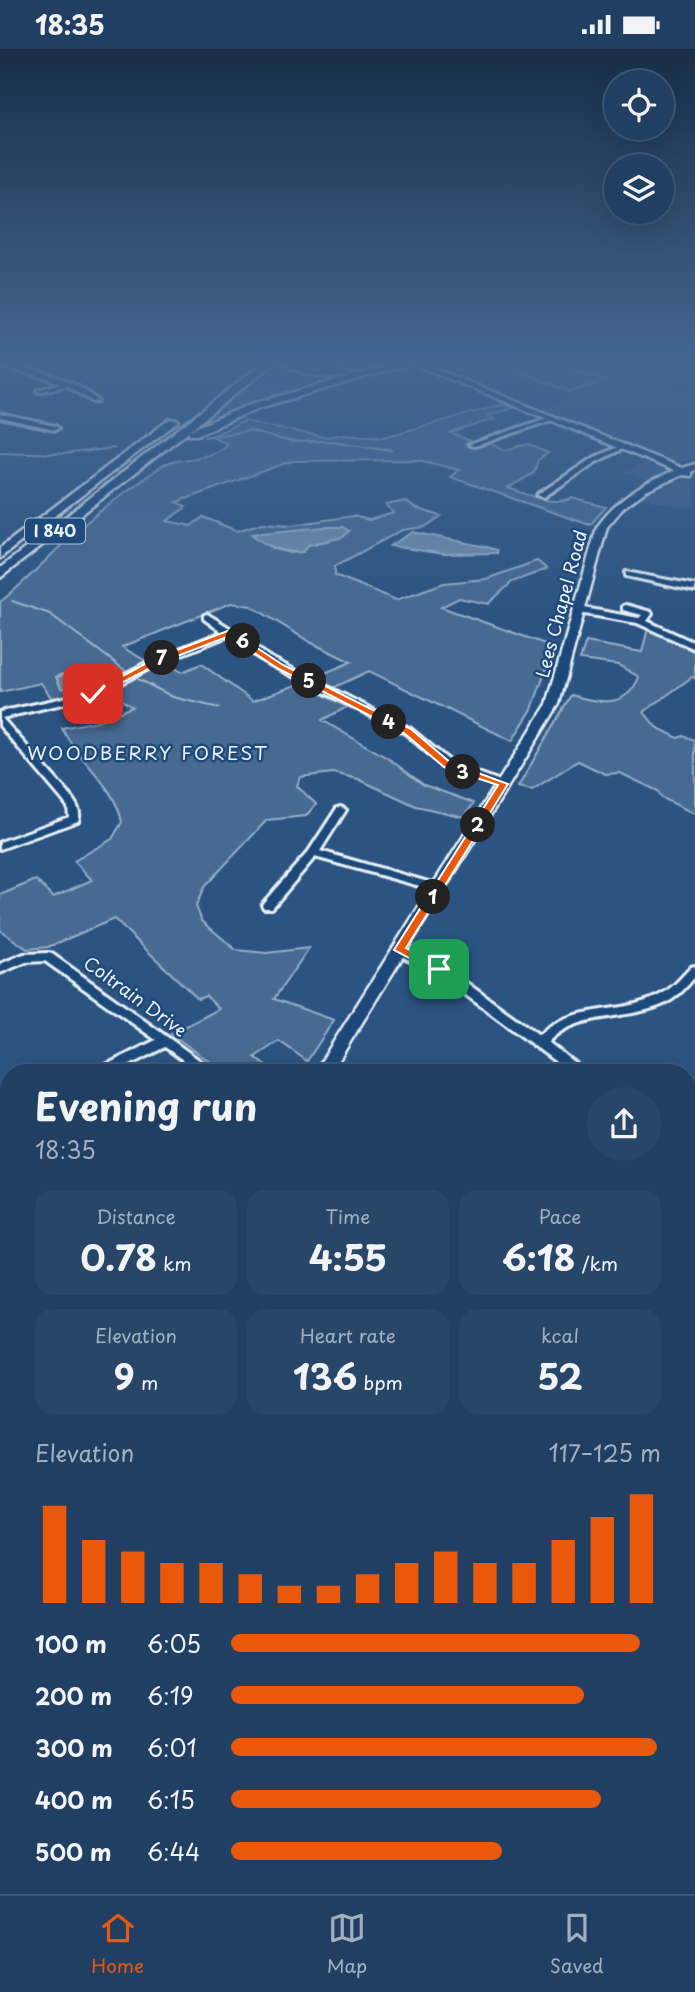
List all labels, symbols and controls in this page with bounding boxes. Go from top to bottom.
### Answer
text: 18:35 [35,5,105,44]
map controls [604,70,674,224]
button: locate [604,70,674,140]
button: layers [604,154,674,224]
road number: I 840 [25,519,85,544]
street label: Lees Chapel Road [528,527,593,680]
pin: 6 [226,623,260,659]
text: 6 [236,626,249,654]
pin: 7 [144,641,180,675]
text: 7 [156,643,167,671]
pin: 5 [292,663,326,699]
pin [63,664,123,724]
text: 5 [302,666,315,694]
icon: check [74,675,112,713]
pin: 4 [372,705,406,739]
text: 4 [382,707,395,735]
district label: WOODBERRY FOREST [27,738,269,766]
pin: 3 [446,755,480,789]
text: 3 [456,757,469,785]
pin: 2 [461,807,496,843]
text: 2 [471,810,484,838]
pin: 1 [416,879,450,915]
text: 1 [428,882,437,910]
pin [409,939,469,999]
street label: Coltrain Drive [79,949,193,1043]
icon: arrive [420,950,458,988]
text: Evening run [35,1077,257,1134]
button: share [587,1087,661,1161]
text: 18:35 [35,1132,96,1167]
text: Distance [96,1202,176,1230]
text: Time [326,1202,370,1230]
text: Pace [539,1202,581,1230]
text: 0.78 [80,1230,157,1283]
text: 4:55 [309,1230,387,1283]
text: 6:18 [502,1230,576,1283]
text: km [157,1249,192,1277]
text: /km [576,1249,618,1277]
text: Elevation [95,1321,177,1349]
text: Heart rate [300,1321,396,1349]
text: kcal [541,1321,579,1349]
text: 9 [114,1349,135,1402]
text: 136 [293,1349,357,1402]
text: 52 [537,1349,583,1402]
text: m [135,1368,158,1396]
text: bpm [357,1368,403,1396]
text: Elevation [35,1435,134,1470]
text: 117–125 m [549,1435,661,1470]
text: 100 m [35,1626,107,1661]
text: 6:05 [147,1626,201,1661]
text: 200 m [35,1678,112,1713]
text: 6:19 [147,1678,193,1713]
text: 300 m [35,1730,113,1765]
text: 6:01 [147,1730,197,1765]
text: 400 m [35,1782,113,1817]
text: 6:15 [147,1782,195,1817]
text: 500 m [35,1834,112,1869]
text: 6:44 [147,1834,200,1869]
tab: Home [91,1909,144,1979]
tab: Map [327,1909,367,1979]
tab: Saved [550,1909,604,1979]

